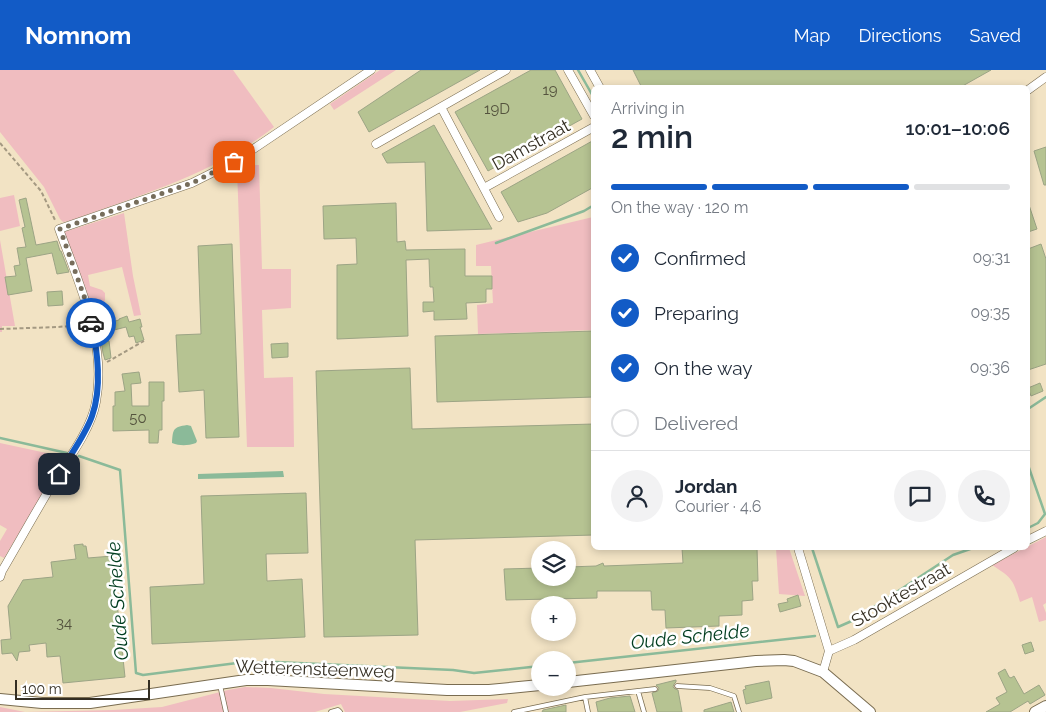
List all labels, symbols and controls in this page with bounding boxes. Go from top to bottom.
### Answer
text: Nomnom [25,21,131,50]
text: Map [794,25,830,46]
text: Directions [858,25,942,46]
text: Saved [970,25,1021,46]
house number: 19 [542,81,558,99]
text: Arriving in [611,99,685,118]
house number: 19D [484,100,510,118]
street label: Damstraat [488,115,573,175]
text: 10:01–10:06 [905,117,1010,139]
text: 2 min [611,118,693,155]
pin [213,141,255,183]
icon: bag [220,148,248,176]
text: On the way · 120 m [611,198,749,217]
icon: check [611,244,639,272]
text: Confirmed [654,247,746,269]
text: 09:31 [972,248,1010,267]
courier [66,298,116,348]
icon: check [611,299,639,327]
text: Preparing [654,302,739,324]
text: 09:35 [971,303,1010,322]
icon: car [77,309,105,337]
icon: check [611,354,639,382]
text: On the way [654,357,753,379]
text: 09:36 [970,358,1010,377]
house number: 50 [129,409,147,427]
text: Delivered [654,412,738,434]
pin [38,453,80,495]
icon: home [45,460,73,488]
button: person [611,470,663,522]
button: chat [894,470,946,522]
button: phone [958,470,1010,522]
text: Jordan [675,475,738,497]
text: Courier · 4.6 [675,497,761,516]
water label: Oude Schelde [102,541,132,661]
map controls [531,541,576,696]
button: layers [531,541,576,586]
street label: Stooktestraat [848,558,954,631]
button: + [531,596,576,641]
house number: 34 [56,614,72,632]
water label: Oude Schelde [630,619,750,653]
button: − [531,651,576,696]
street label: Wetterensteenweg [235,655,395,682]
scale bar [15,677,150,700]
text: 100 m [22,681,62,697]

